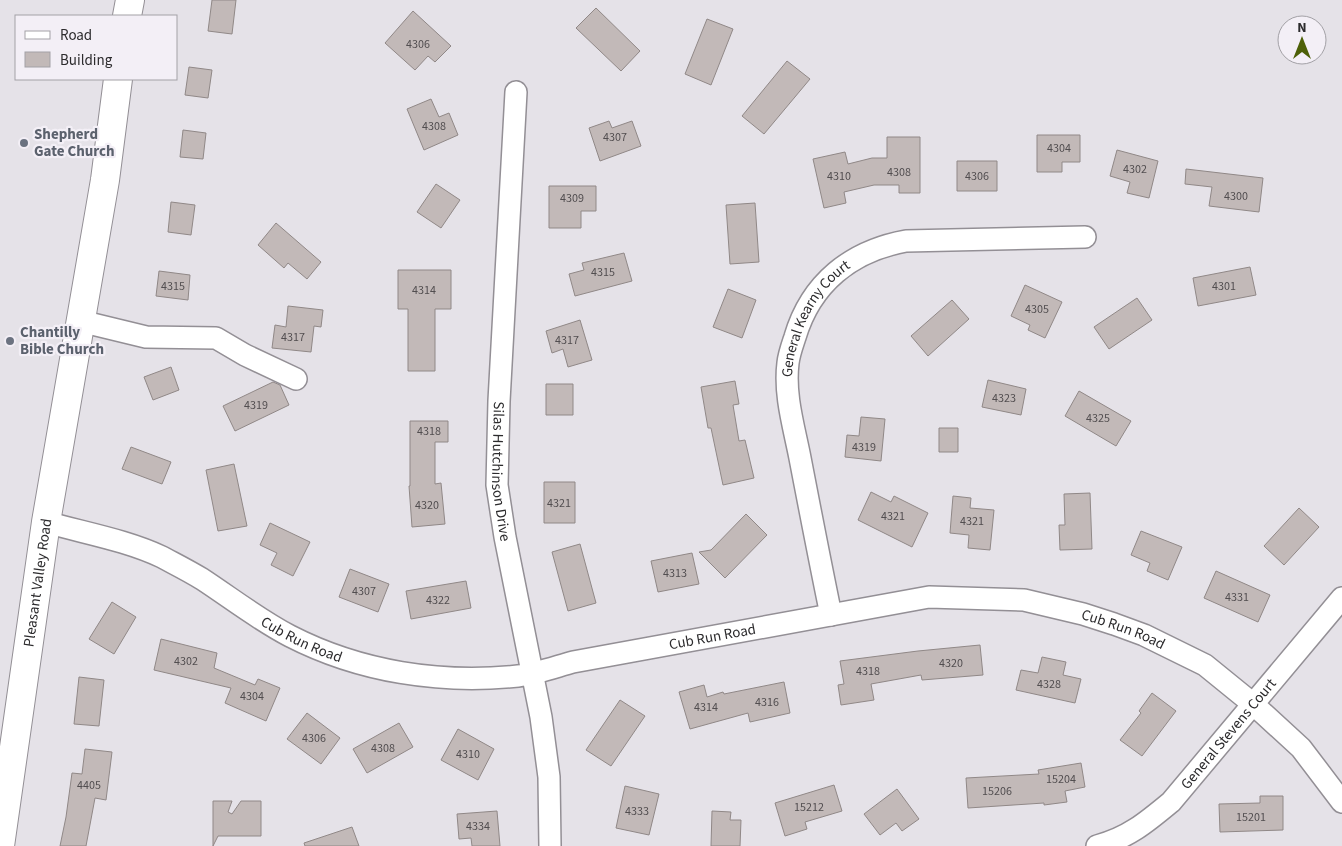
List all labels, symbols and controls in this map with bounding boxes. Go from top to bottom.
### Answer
legend [15,15,178,80]
north arrow [1277,15,1327,65]
text: N [1297,18,1307,38]
text: Road [60,25,92,46]
house number: 4306 [406,36,430,53]
text: Building [60,50,113,71]
house number: 4308 [422,118,446,135]
place label: Shepherd Gate Church [34,124,115,162]
house number: 4307 [603,129,627,146]
marker: Shepherd Gate Church [18,137,30,149]
house number: 4304 [1047,140,1071,157]
house number: 4302 [1123,161,1147,178]
house number: 4308 [887,164,911,181]
house number: 4310 [827,168,851,185]
house number: 4306 [965,168,989,185]
house number: 4300 [1224,188,1248,205]
house number: 4309 [560,190,584,207]
street label: General Kearny Court [777,255,854,378]
house number: 4315 [591,264,615,281]
house number: 4315 [161,278,185,295]
house number: 4301 [1212,278,1236,295]
house number: 4314 [412,282,436,299]
house number: 4305 [1025,301,1049,318]
place label: Chantilly Bible Church [20,322,104,360]
house number: 4317 [281,329,305,346]
house number: 4317 [555,332,579,349]
marker: Chantilly Bible Church [4,335,16,347]
house number: 4323 [992,390,1016,407]
house number: 4319 [244,397,268,414]
street label: Silas Hutchinson Drive [486,401,516,543]
house number: 4325 [1086,410,1110,427]
house number: 4318 [417,423,441,440]
house number: 4319 [852,439,876,456]
house number: 4321 [547,495,571,512]
house number: 4320 [415,497,439,514]
house number: 4321 [881,508,905,525]
house number: 4321 [960,513,984,530]
street label: Pleasant Valley Road [18,517,57,648]
house number: 4313 [663,565,687,582]
house number: 4307 [352,583,376,600]
house number: 4331 [1225,589,1249,606]
house number: 4322 [426,592,450,609]
street label: Cub Run Road [1079,604,1169,655]
street label: Cub Run Road [257,611,345,668]
street label: Cub Run Road [667,619,758,655]
house number: 4302 [174,653,198,670]
house number: 4320 [939,655,963,672]
house number: 4318 [856,663,880,680]
street label: General Stevens Court [1176,674,1281,794]
house number: 4328 [1037,676,1061,693]
house number: 4304 [240,688,264,705]
house number: 4316 [755,694,779,711]
house number: 4314 [694,699,718,716]
house number: 4306 [302,730,326,747]
house number: 4308 [371,740,395,757]
house number: 4310 [456,746,480,763]
house number: 15204 [1046,771,1076,788]
house number: 4405 [77,777,101,794]
house number: 15206 [982,783,1012,800]
house number: 15212 [794,799,824,816]
house number: 4333 [625,803,649,820]
house number: 15201 [1236,809,1266,826]
house number: 4334 [466,818,490,835]

